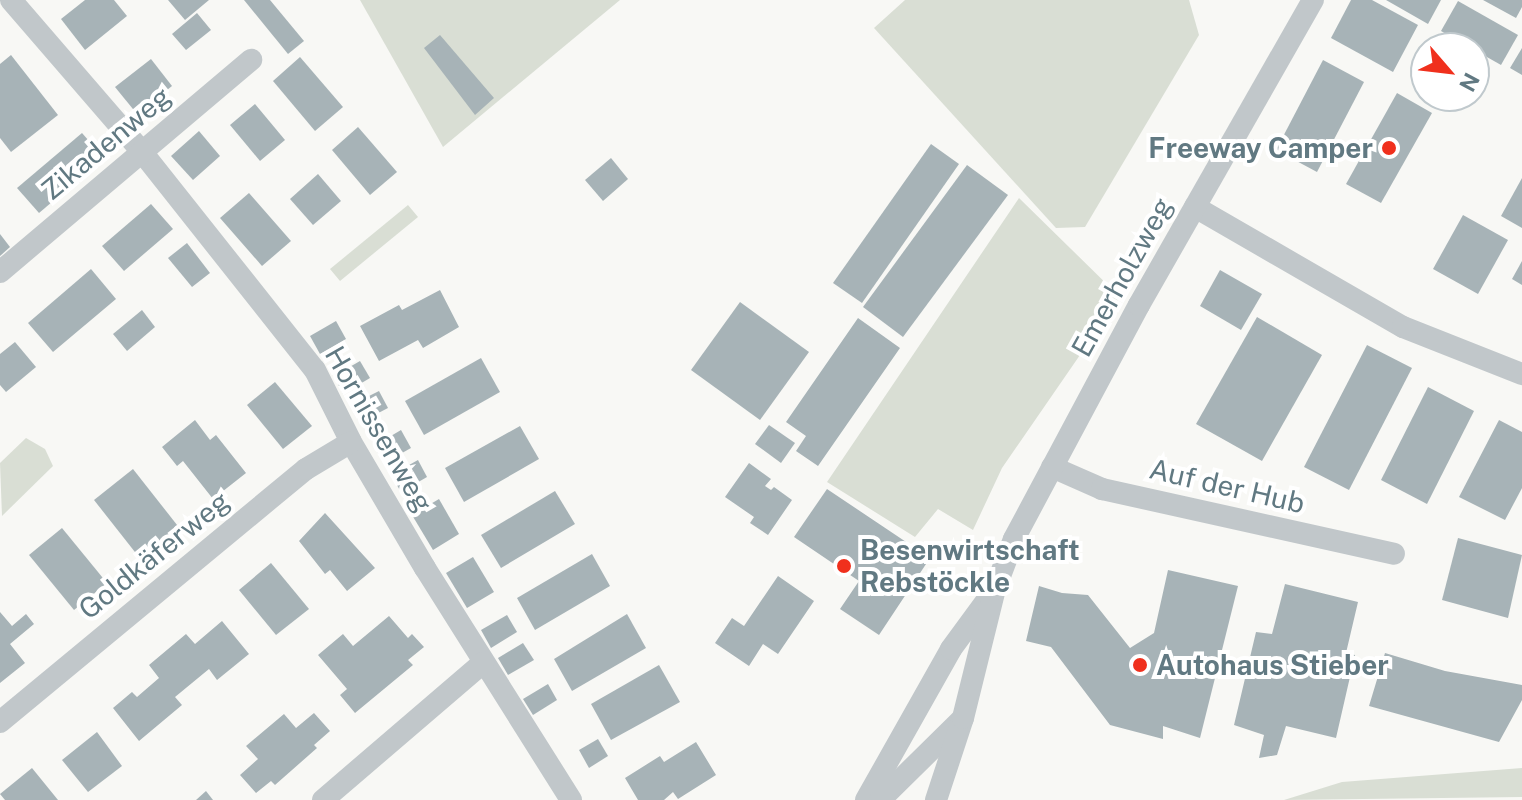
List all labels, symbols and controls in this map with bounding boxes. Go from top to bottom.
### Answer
north arrow [1410,32,1490,112]
text: N [1454,69,1485,96]
street label: Zikadenweg [35,79,177,207]
place label: Freeway Camper [1148,131,1373,165]
marker: Freeway Camper [1380,139,1398,157]
street label: Emerholzweg [1064,192,1180,362]
street label: Hornissenweg [318,340,440,518]
street label: Auf der Hub [1146,452,1308,520]
street label: Goldkäferweg [72,484,236,626]
place label: Besenwirtschaft Rebstöckle [860,533,1080,599]
marker: Besenwirtschaft Rebstöckle [835,557,853,575]
place label: Autohaus Stieber [1156,648,1389,682]
marker: Autohaus Stieber [1131,656,1149,674]

